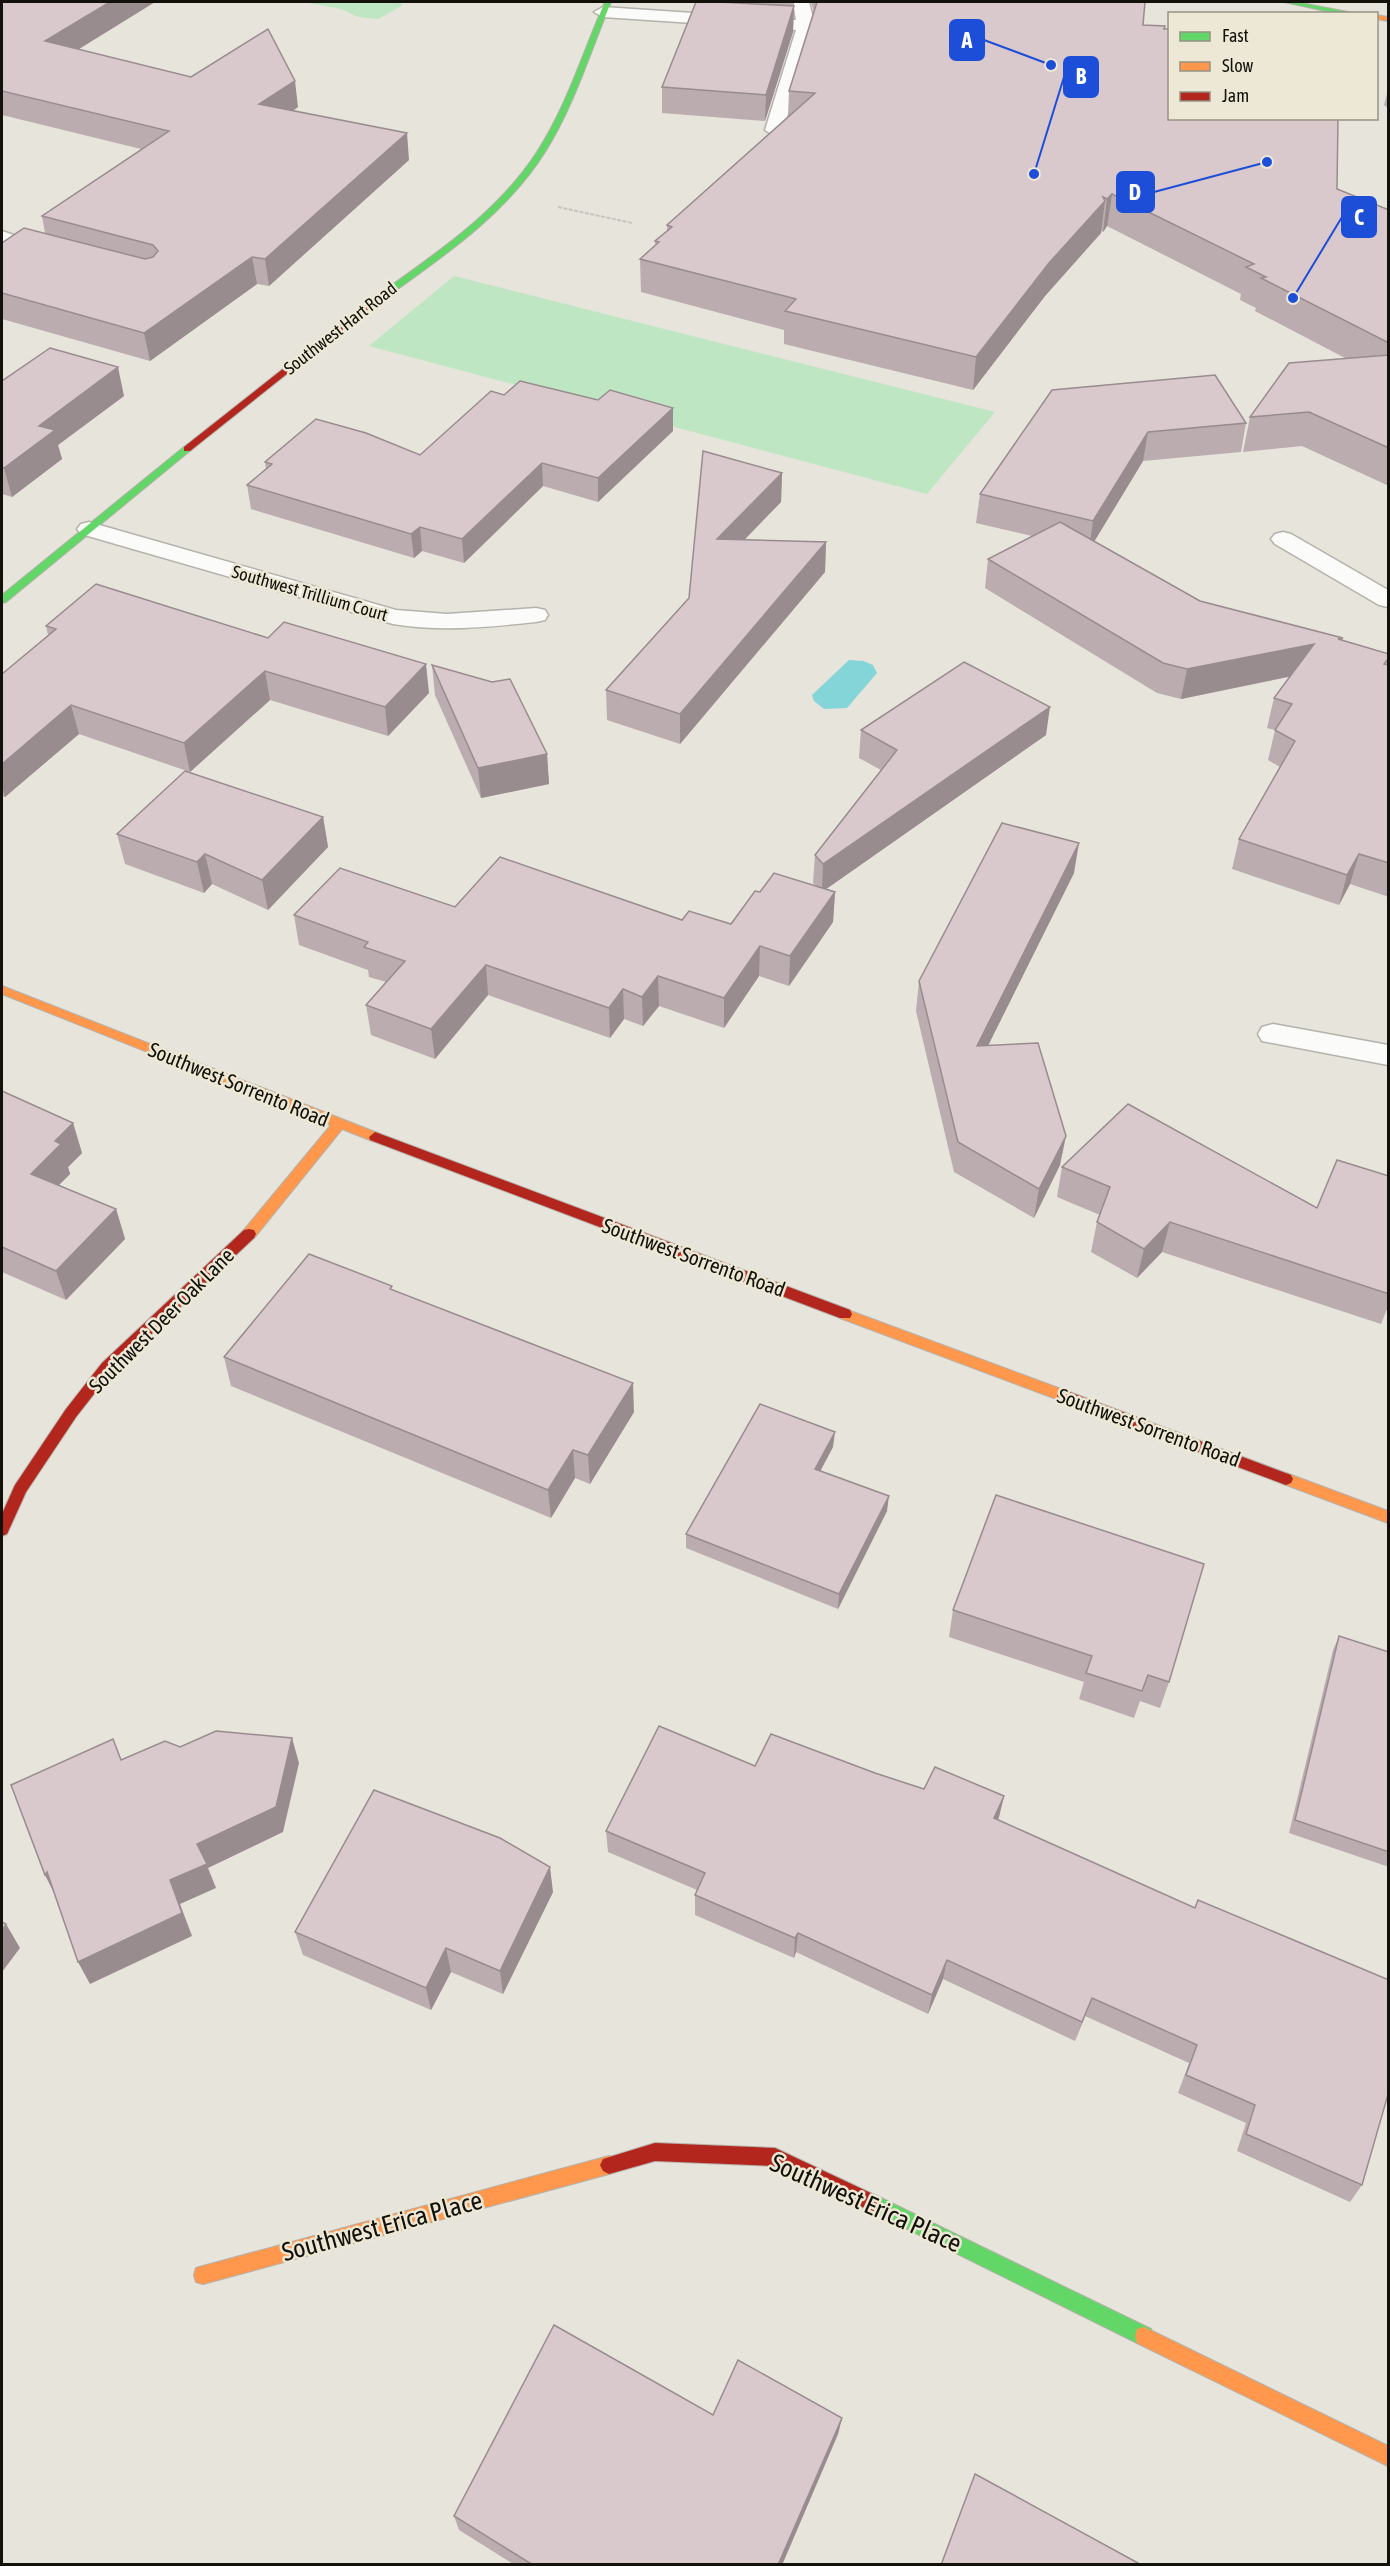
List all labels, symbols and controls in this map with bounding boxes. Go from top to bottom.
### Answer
legend [1168,12,1378,120]
callout: A [950,20,984,60]
text: Fast [1222,25,1249,46]
text: A [961,27,973,53]
text: Slow [1222,55,1253,76]
callout: B [1064,57,1098,97]
text: B [1076,63,1087,89]
text: Jam [1222,85,1249,106]
callout: D [1117,172,1154,212]
text: D [1129,179,1141,205]
callout: C [1342,197,1376,237]
text: C [1354,204,1364,230]
street label: Southwest Hart Road [279,277,401,379]
street label: Southwest Trillium Court [230,561,390,625]
street label: Southwest Sorrento Road [145,1037,333,1131]
street label: Southwest Sorrento Road [599,1213,789,1301]
street label: Southwest Deer Oak Lane [84,1243,238,1397]
street label: Southwest Sorrento Road [1054,1383,1244,1471]
street label: Southwest Erica Place [766,2147,966,2259]
street label: Southwest Erica Place [279,2185,485,2267]

